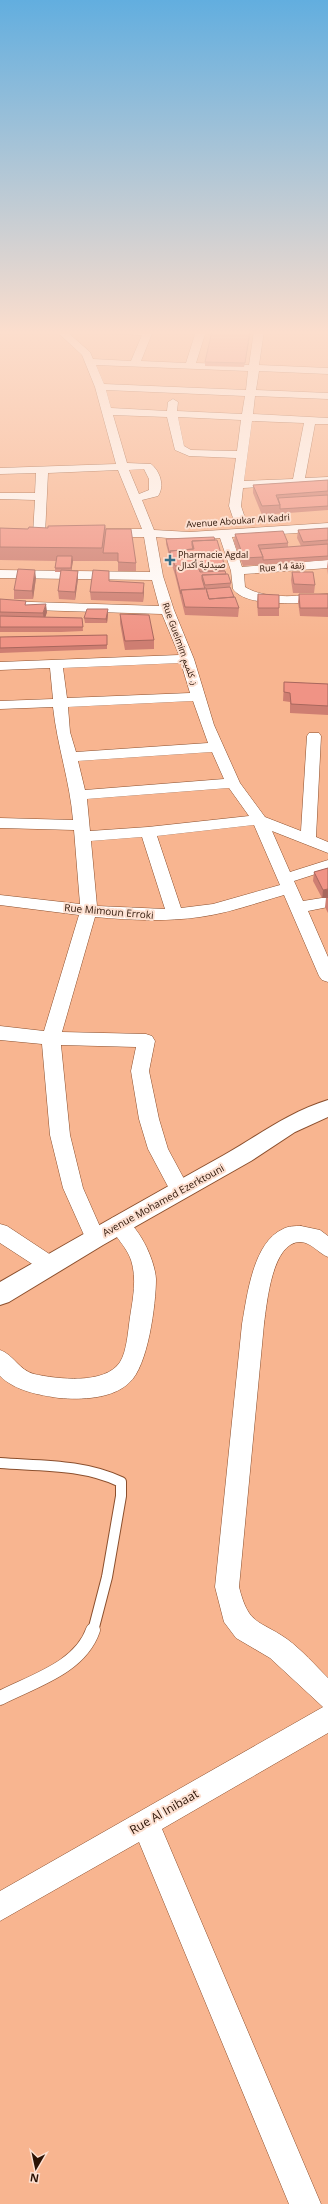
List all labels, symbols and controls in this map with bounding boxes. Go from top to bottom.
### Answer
street label: Avenue Aboukar Al Kadri [186,510,290,531]
place label: Pharmacie Agdal صيدلية أكدال [178,548,248,571]
marker: Pharmacie Agdal صيدلية أكدال [165,555,175,565]
street label: Rue 14 زنقة [259,558,305,575]
street label: Rue Guelmim ز. كلميم [159,601,201,687]
street label: Rue Mimoun Erroki [64,900,154,922]
street label: Avenue Mohamed Ezerktouni [100,1161,226,1239]
street label: Rue Al Inibaat [126,1785,201,1838]
north arrow [16,2148,56,2188]
text: N [29,2170,40,2186]

